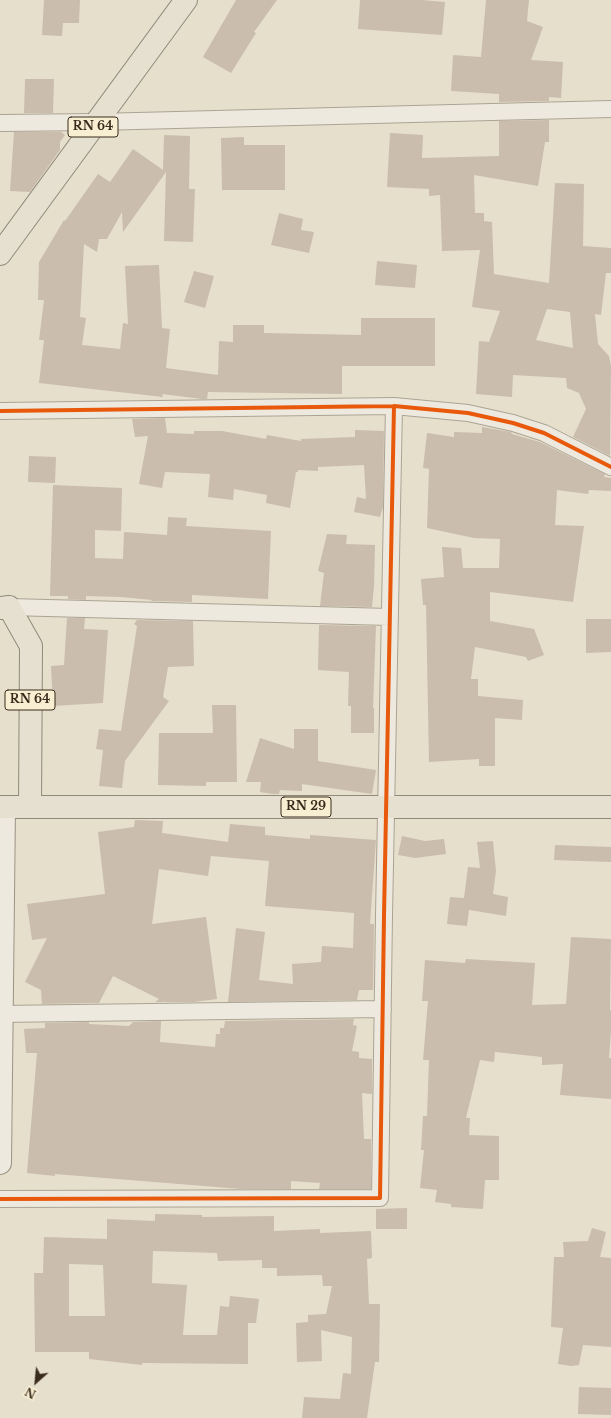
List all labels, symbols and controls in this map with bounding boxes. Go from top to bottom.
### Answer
road number: RN 64 [68,117,118,137]
road number: RN 64 [5,690,55,710]
road number: RN 29 [281,797,331,817]
north arrow [16,1362,56,1402]
text: N [23,1384,38,1401]

